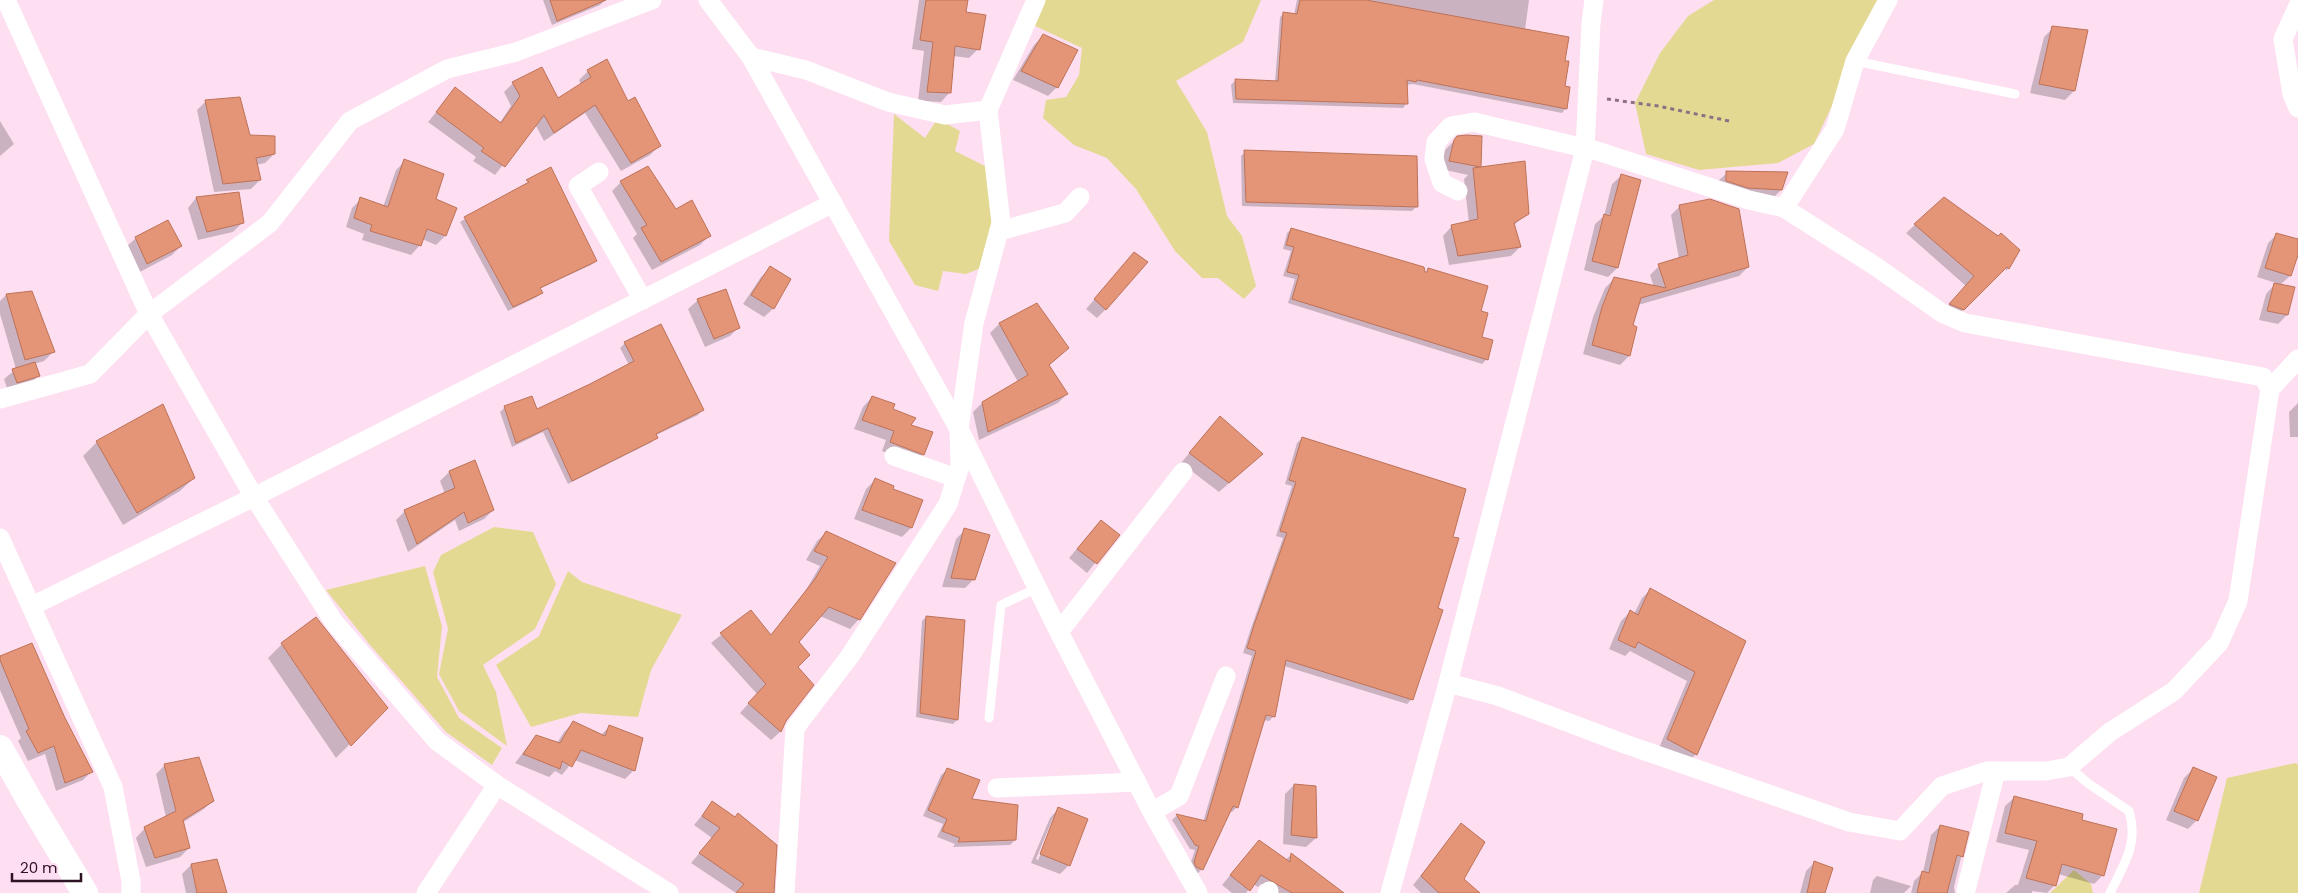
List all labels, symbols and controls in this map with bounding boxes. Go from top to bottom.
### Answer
scale bar [12,850,81,882]
text: 20 m [20,857,58,878]

